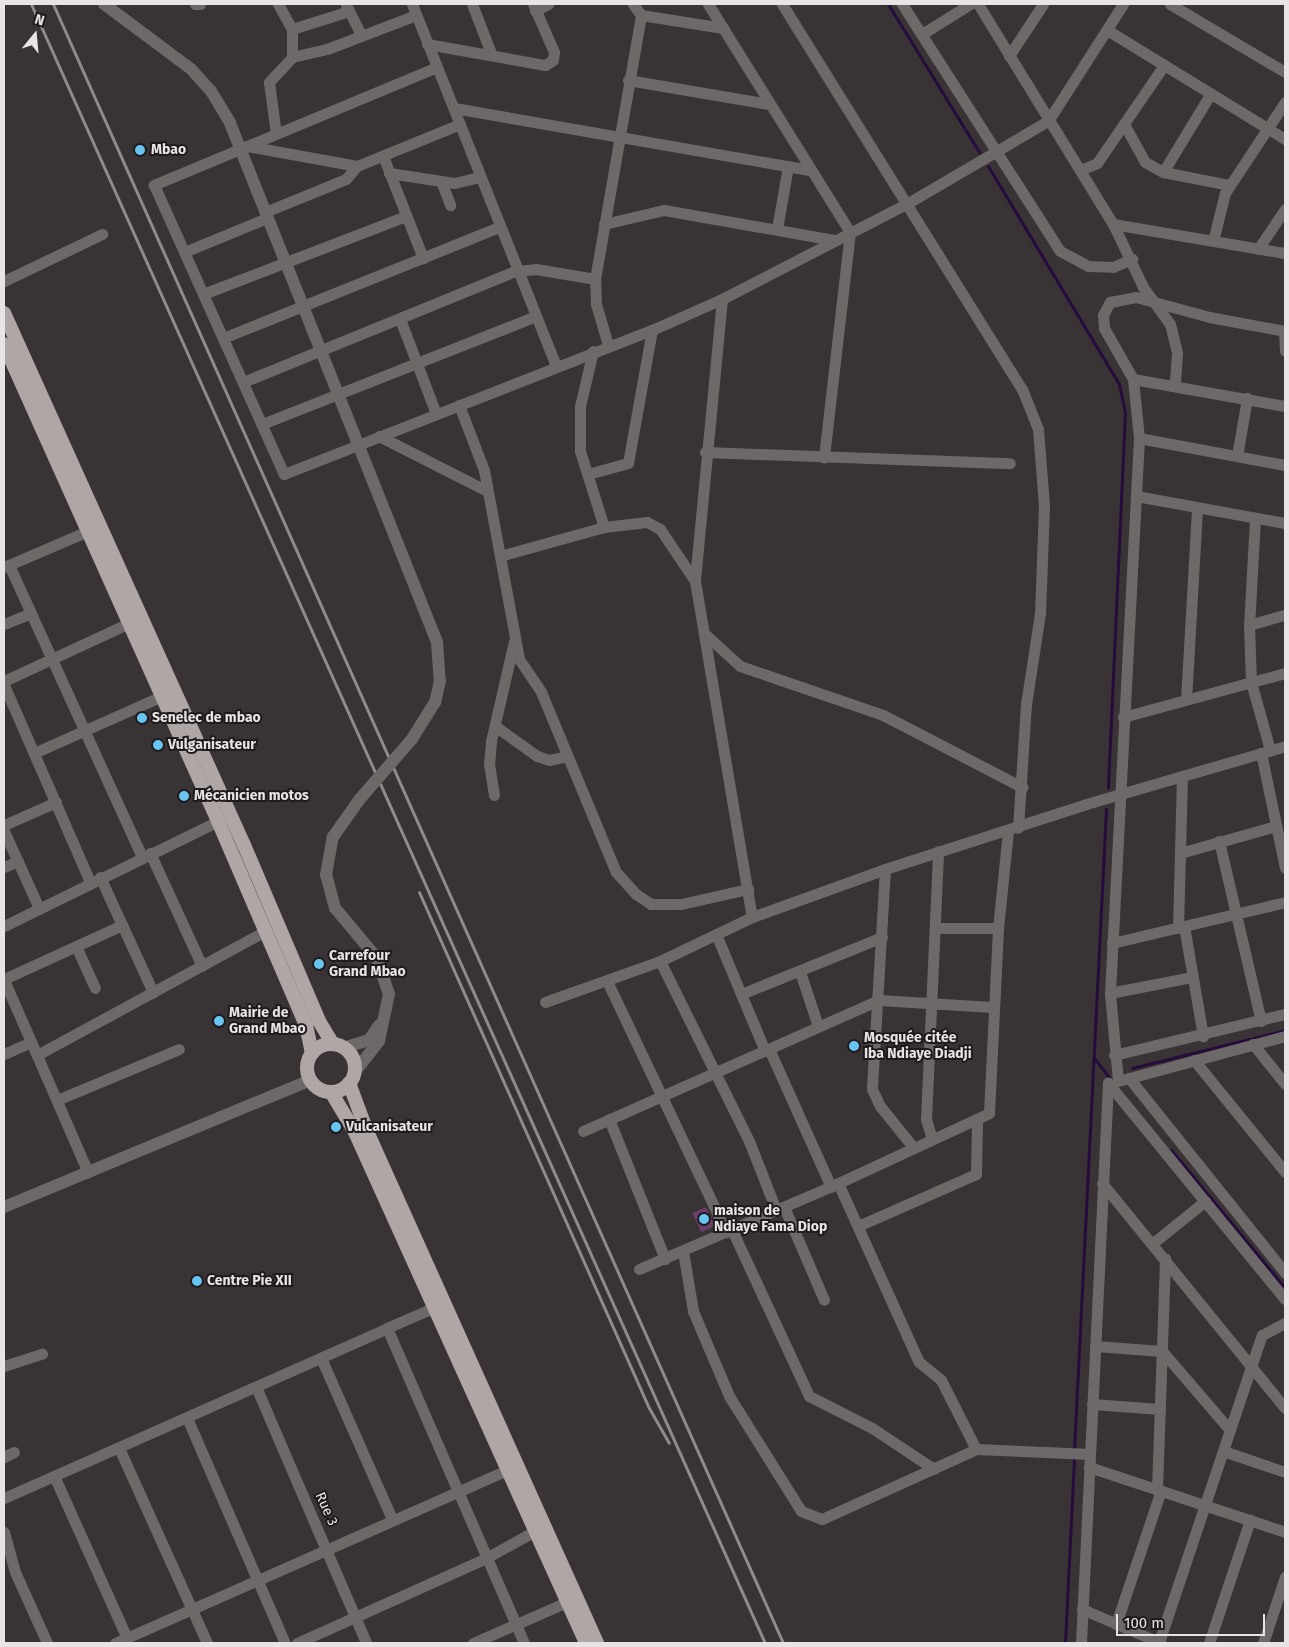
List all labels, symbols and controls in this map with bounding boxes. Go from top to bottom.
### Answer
north arrow [10,10,60,60]
text: N [33,11,46,30]
place label: Mbao [151,142,186,158]
marker: Mbao [133,143,147,157]
place label: Senelec de mbao [152,710,261,726]
marker: Senelec de mbao [136,712,148,724]
place label: Vulganisateur [168,737,256,753]
marker: Vulganisateur [152,739,164,751]
place label: Mécanicien motos [194,788,309,804]
marker: Mécanicien motos [178,790,190,802]
place label: Carrefour Grand Mbao [329,948,406,980]
marker: Carrefour Grand Mbao [313,958,325,970]
place label: Mairie de Grand Mbao [229,1005,306,1038]
marker: Mairie de Grand Mbao [213,1015,225,1027]
place label: Mosquée citée Iba Ndiaye Diadji [864,1030,972,1062]
marker: Mosquée citée Iba Ndiaye Diadji [848,1040,860,1052]
place label: Vulcanisateur [346,1119,433,1135]
marker: Vulcanisateur [330,1121,342,1133]
place label: maison de Ndiaye Fama Diop [714,1203,827,1236]
marker: maison de Ndiaye Fama Diop [698,1213,710,1225]
place label: Centre Pie XII [207,1273,292,1289]
marker: Centre Pie XII [191,1275,203,1287]
street label: Rue 3 [311,1490,341,1528]
scale bar [1119,1604,1268,1636]
text: 100 m [1124,1614,1164,1632]

